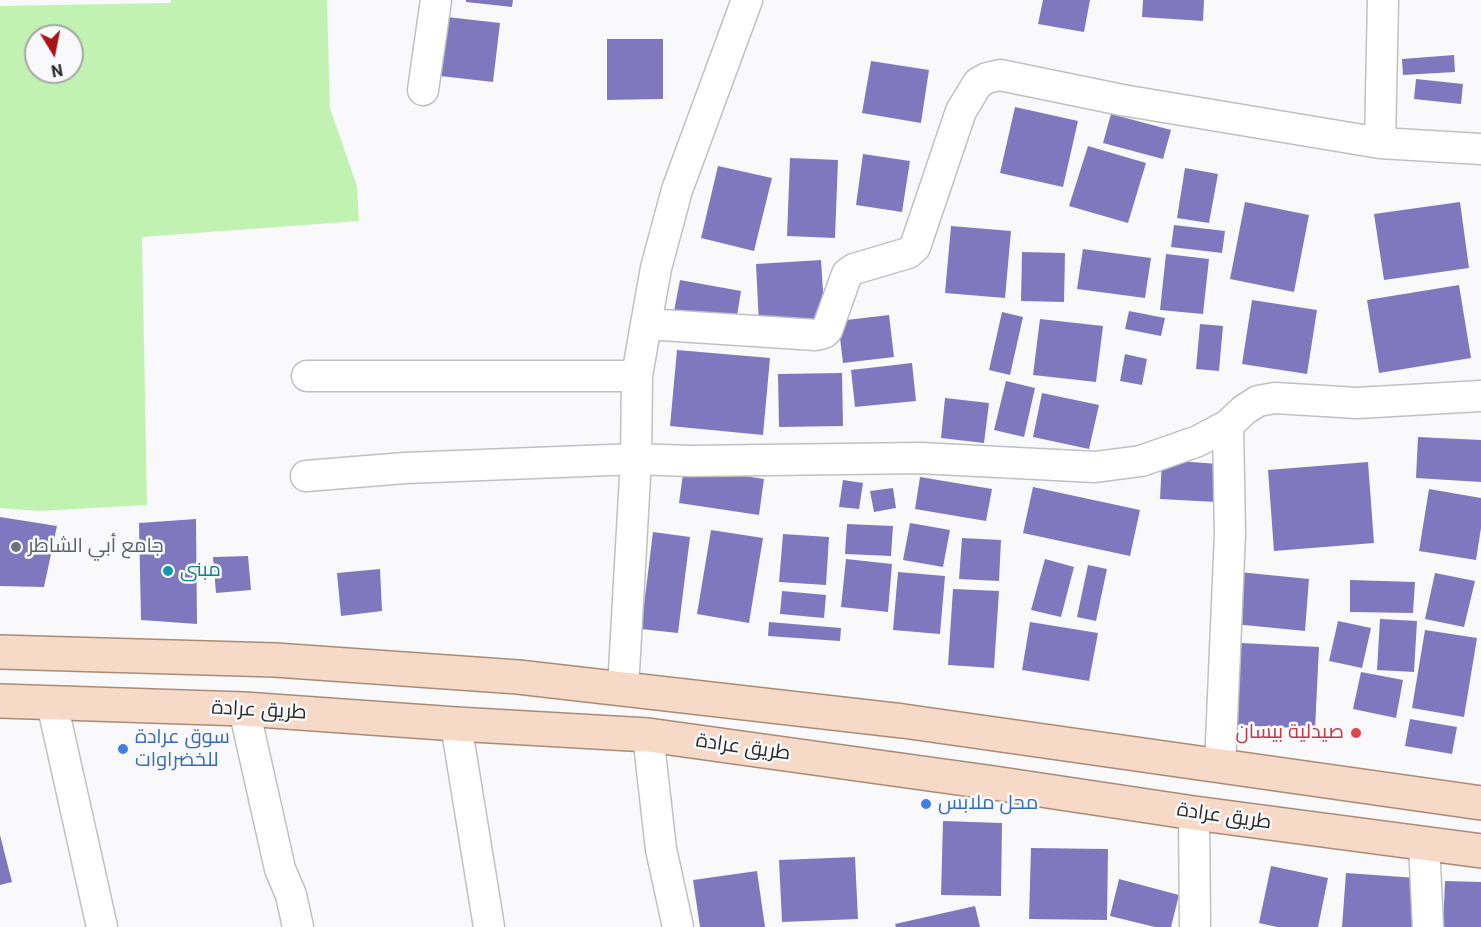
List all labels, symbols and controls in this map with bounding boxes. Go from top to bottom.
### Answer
north arrow [24,24,84,84]
text: N [50,60,64,81]
place label: جامع أبي الشاطر [28,535,164,559]
marker: جامع أبي الشاطر [9,540,23,554]
place label: مبنى [180,559,221,583]
marker: مبنى [161,564,175,578]
street label: طريق عرادة [211,697,307,725]
place label: صيدلية بيسان [1235,721,1344,745]
place label: سوق عرادة للخضراوات [135,726,230,773]
marker: صيدلية بيسان [1349,726,1363,740]
street label: طريق عرادة [694,729,792,767]
marker: سوق عرادة للخضراوات [116,742,130,756]
place label: محل ملابس [938,792,1038,816]
marker: محل ملابس [919,797,933,811]
street label: طريق عرادة [1175,798,1273,836]

